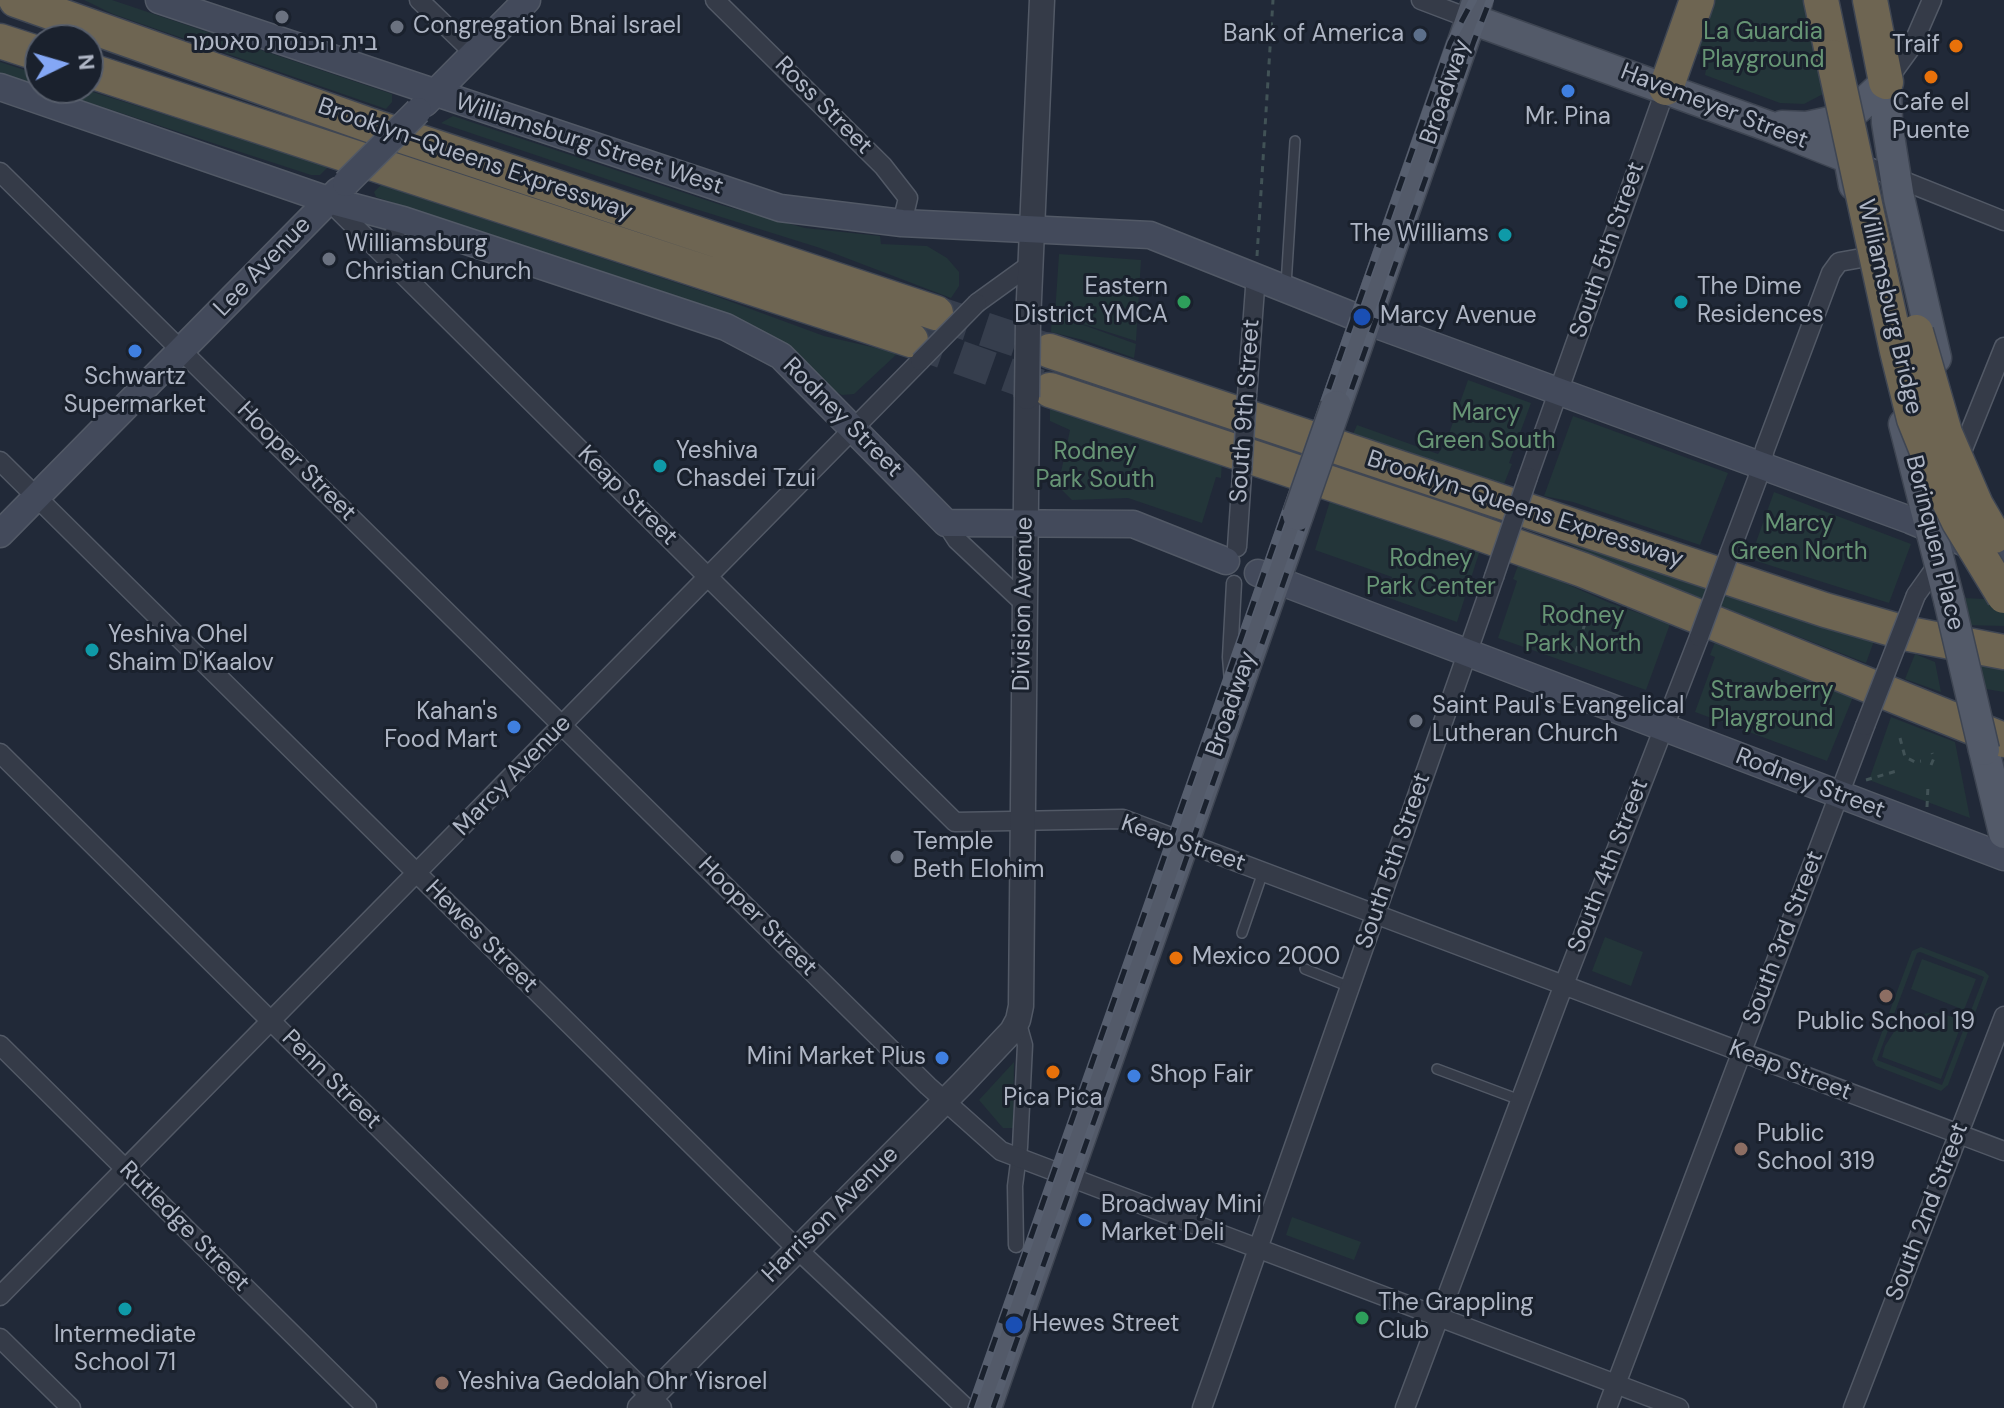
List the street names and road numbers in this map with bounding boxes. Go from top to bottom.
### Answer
street label: Broadway [1415,36,1477,148]
street label: Ross Street [768,51,878,161]
street label: Havemeyer Street [1616,58,1812,156]
street label: Williamsburg Street West [451,88,727,202]
street label: Brooklyn-Queens Expressway [314,93,636,227]
street label: South 5th Street [1564,158,1652,342]
street label: Williamsburg Bridge [1850,197,1928,417]
street label: Lee Avenue [208,211,318,323]
street label: South 9th Street [1225,318,1267,504]
street label: Rodney Street [776,352,908,484]
street label: Hooper Street [230,396,362,528]
street label: Keap Street [571,440,683,552]
street label: Brooklyn-Queens Expressway [1363,445,1687,575]
street label: Borinquen Place [1898,452,1970,634]
street label: Division Avenue [1008,517,1040,691]
street label: Broadway [1201,648,1263,760]
street label: Marcy Avenue [448,710,578,842]
street label: Rodney Street [1731,742,1889,826]
street label: South 5th Street [1350,769,1438,953]
street label: South 4th Street [1563,775,1655,957]
street label: Keap Street [1117,809,1249,879]
street label: South 3rd Street [1738,847,1830,1029]
street label: Hooper Street [691,851,823,983]
street label: Hewes Street [419,875,543,999]
street label: Penn Street [275,1024,387,1136]
street label: Keap Street [1724,1034,1856,1108]
street label: South 2nd Street [1881,1119,1975,1305]
street label: Harrison Avenue [757,1141,905,1289]
street label: Rutledge Street [113,1156,255,1298]

